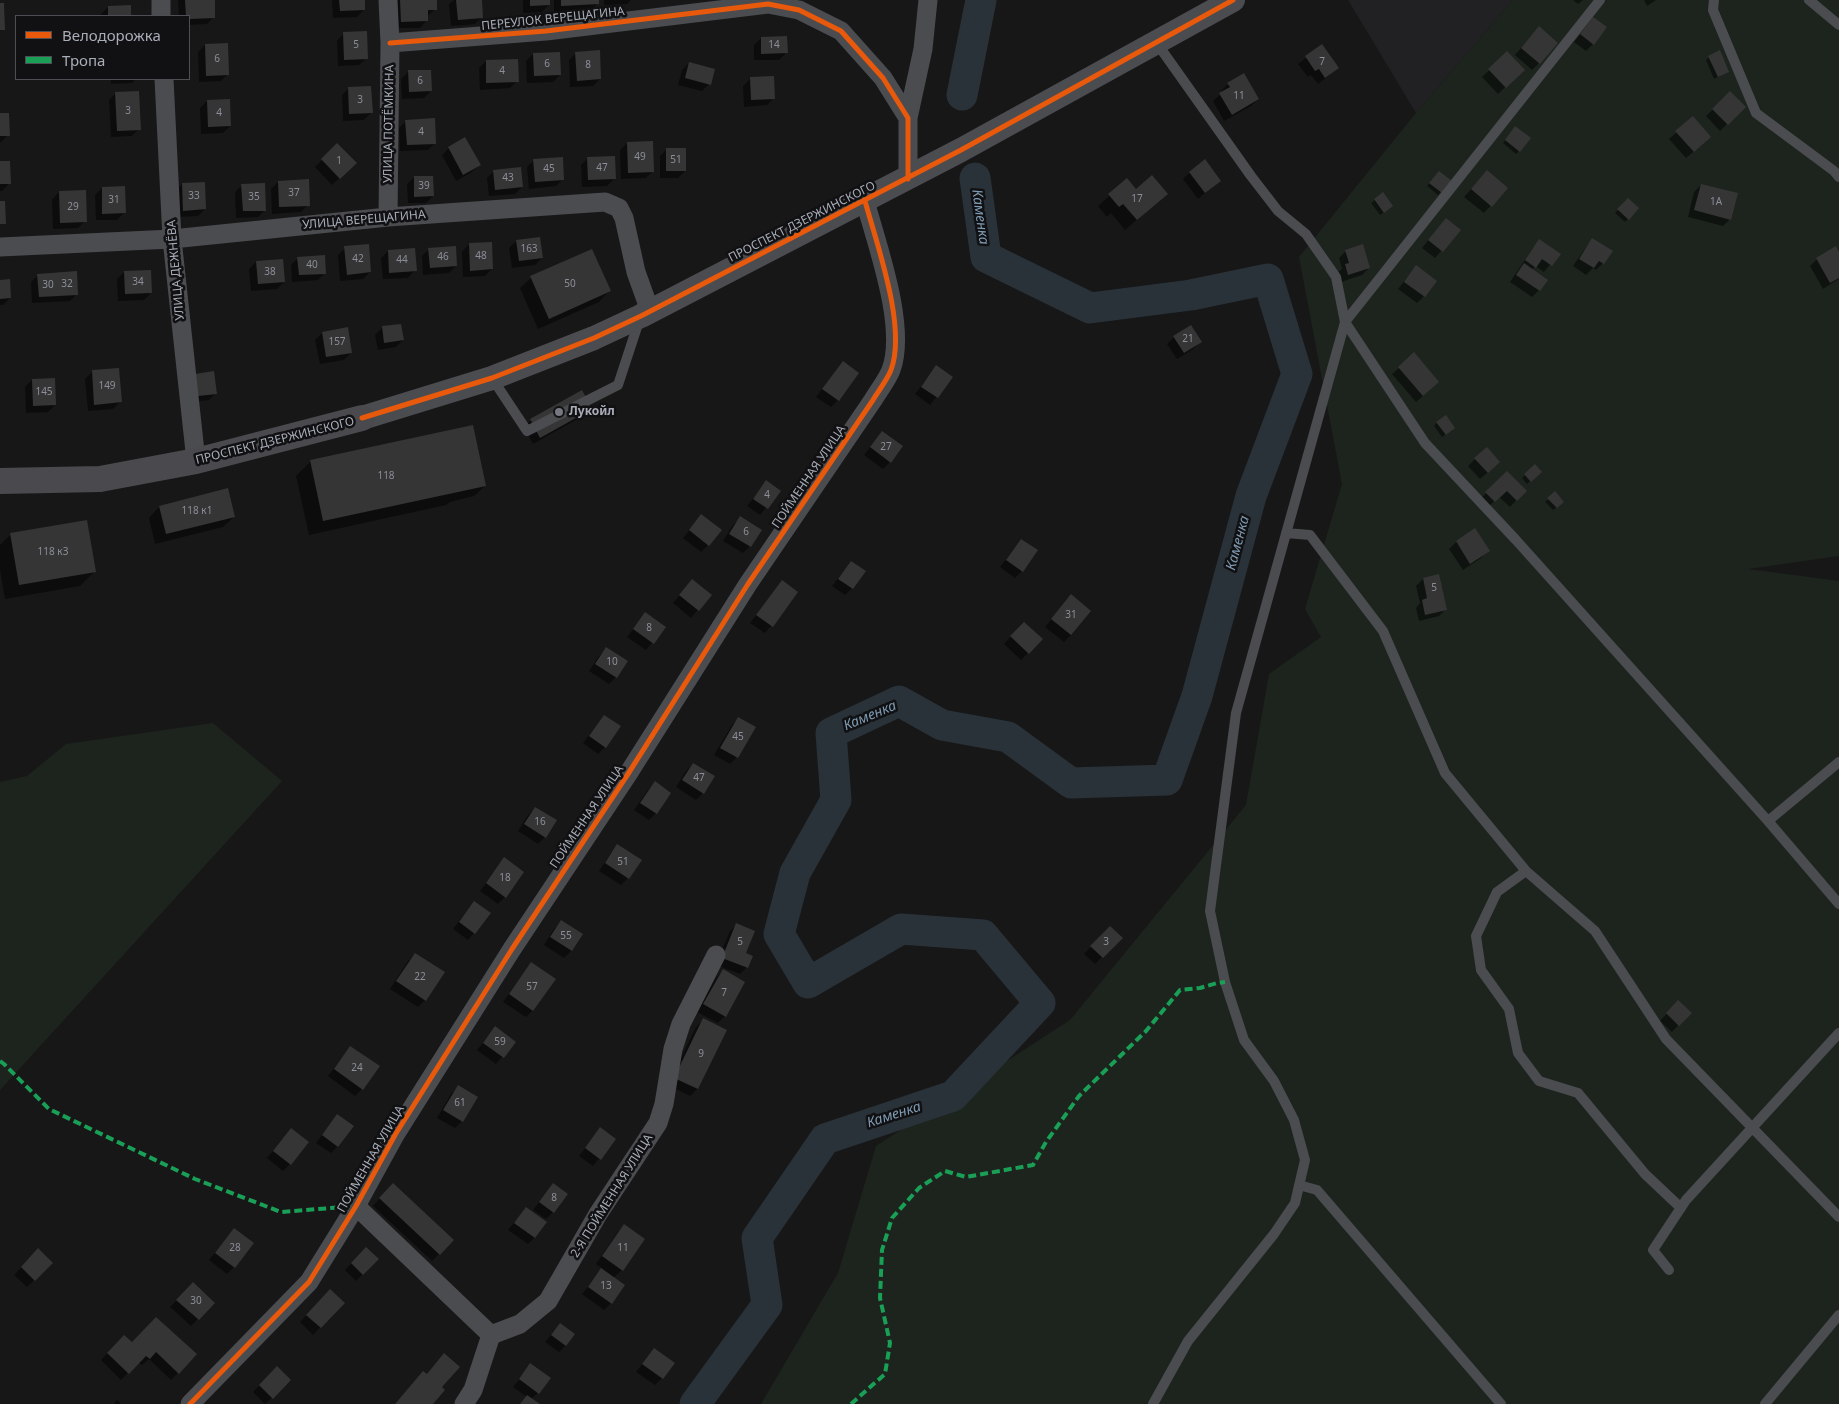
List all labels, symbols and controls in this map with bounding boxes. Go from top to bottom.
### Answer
street label: ПЕРЕУЛОК ВЕРЕЩАГИНА [481,4,625,34]
legend [15,15,190,80]
text: Велодорожка [62,25,161,45]
house number: 5 [353,39,359,51]
house number: 14 [768,39,780,51]
text: Тропа [62,50,105,70]
house number: 6 [214,53,220,65]
house number: 7 [1319,56,1325,68]
house number: 6 [544,58,550,70]
house number: 8 [585,59,591,71]
street label: УЛИЦА ПОТЁМКИНА [381,65,397,183]
house number: 4 [499,65,505,77]
house number: 6 [417,75,423,87]
house number: 11 [1233,90,1245,102]
house number: 3 [357,94,363,106]
house number: 3 [125,105,131,117]
house number: 4 [216,107,222,119]
house number: 4 [418,126,424,138]
house number: 49 [634,151,646,163]
house number: 51 [670,154,682,166]
house number: 1 [336,155,342,167]
house number: 47 [596,162,608,174]
house number: 45 [543,163,555,175]
house number: 43 [502,172,514,184]
street label: ПРОСПЕКТ ДЗЕРЖИНСКОГО [726,179,878,265]
house number: 39 [418,180,430,192]
house number: 37 [288,187,300,199]
water label: Каменка [968,188,992,246]
house number: 33 [188,190,200,202]
house number: 35 [248,191,260,203]
house number: 17 [1131,193,1143,205]
house number: 31 [108,194,120,206]
house number: 1А [1710,196,1722,208]
house number: 29 [67,201,79,213]
street label: УЛИЦА ВЕРЕЩАГИНА [302,207,426,233]
street label: УЛИЦА ДЕЖНЁВА [164,219,188,321]
house number: 163 [520,243,538,255]
house number: 48 [475,250,487,262]
house number: 46 [437,251,449,263]
house number: 42 [352,253,364,265]
house number: 44 [396,254,408,266]
house number: 40 [306,259,318,271]
house number: 38 [264,266,276,278]
house number: 34 [132,276,144,288]
house number: 32 [61,278,73,290]
house number: 50 [564,278,576,290]
house number: 30 [42,279,54,291]
house number: 21 [1182,333,1194,345]
house number: 157 [328,336,346,348]
house number: 149 [98,380,116,392]
house number: 145 [35,386,53,398]
place label: Лукойл [569,405,615,419]
marker: Лукойл [553,406,565,418]
street label: ПРОСПЕКТ ДЗЕРЖИНСКОГО [194,414,356,468]
street label: ПОЙМЕННАЯ УЛИЦА [769,423,849,531]
house number: 27 [880,441,892,453]
house number: 118 [377,470,395,482]
house number: 4 [764,489,770,501]
house number: 118 к1 [182,505,212,517]
water label: Каменка [1223,514,1253,572]
house number: 6 [743,526,749,538]
house number: 118 к3 [38,546,68,558]
house number: 5 [1431,582,1437,594]
house number: 31 [1065,609,1077,621]
house number: 8 [646,622,652,634]
house number: 10 [606,656,618,668]
water label: Каменка [841,697,899,735]
house number: 45 [732,731,744,743]
street label: ПОЙМЕННАЯ УЛИЦА [547,763,627,871]
house number: 47 [693,772,705,784]
house number: 16 [534,816,546,828]
house number: 51 [617,856,629,868]
house number: 18 [499,872,511,884]
house number: 55 [560,930,572,942]
house number: 5 [737,936,743,948]
house number: 3 [1103,936,1109,948]
house number: 22 [414,971,426,983]
house number: 57 [526,981,538,993]
house number: 7 [721,987,727,999]
house number: 59 [494,1036,506,1048]
house number: 9 [698,1048,704,1060]
house number: 24 [351,1062,363,1074]
house number: 61 [454,1097,466,1109]
water label: Каменка [865,1098,923,1132]
street label: ПОЙМЕННАЯ УЛИЦА [334,1103,408,1215]
street label: 2-Я ПОЙМЕННАЯ УЛИЦА [568,1132,656,1260]
house number: 8 [551,1192,557,1204]
house number: 28 [229,1242,241,1254]
house number: 11 [617,1242,629,1254]
house number: 13 [600,1280,612,1292]
house number: 30 [190,1295,202,1307]

